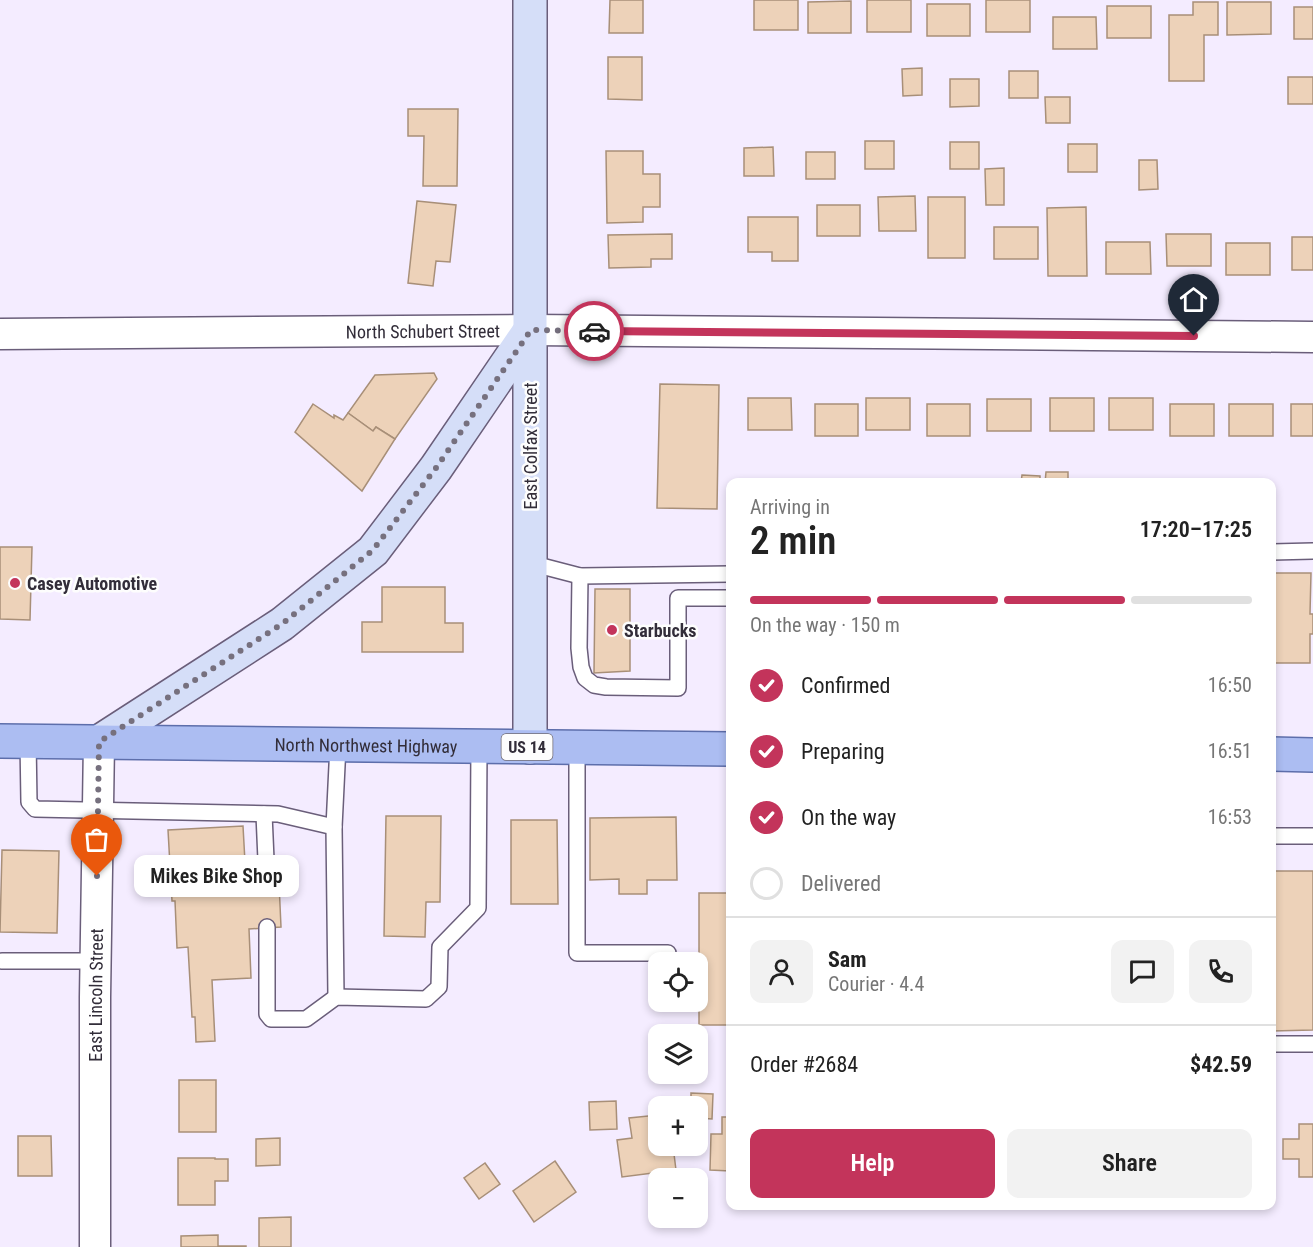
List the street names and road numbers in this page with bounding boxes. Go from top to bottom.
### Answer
street label: North Schubert Street [346,320,500,342]
street label: East Colfax Street [520,382,541,510]
street label: North Northwest Highway [274,734,458,757]
road number: US 14 [502,734,552,760]
street label: East Lincoln Street [85,928,107,1062]

